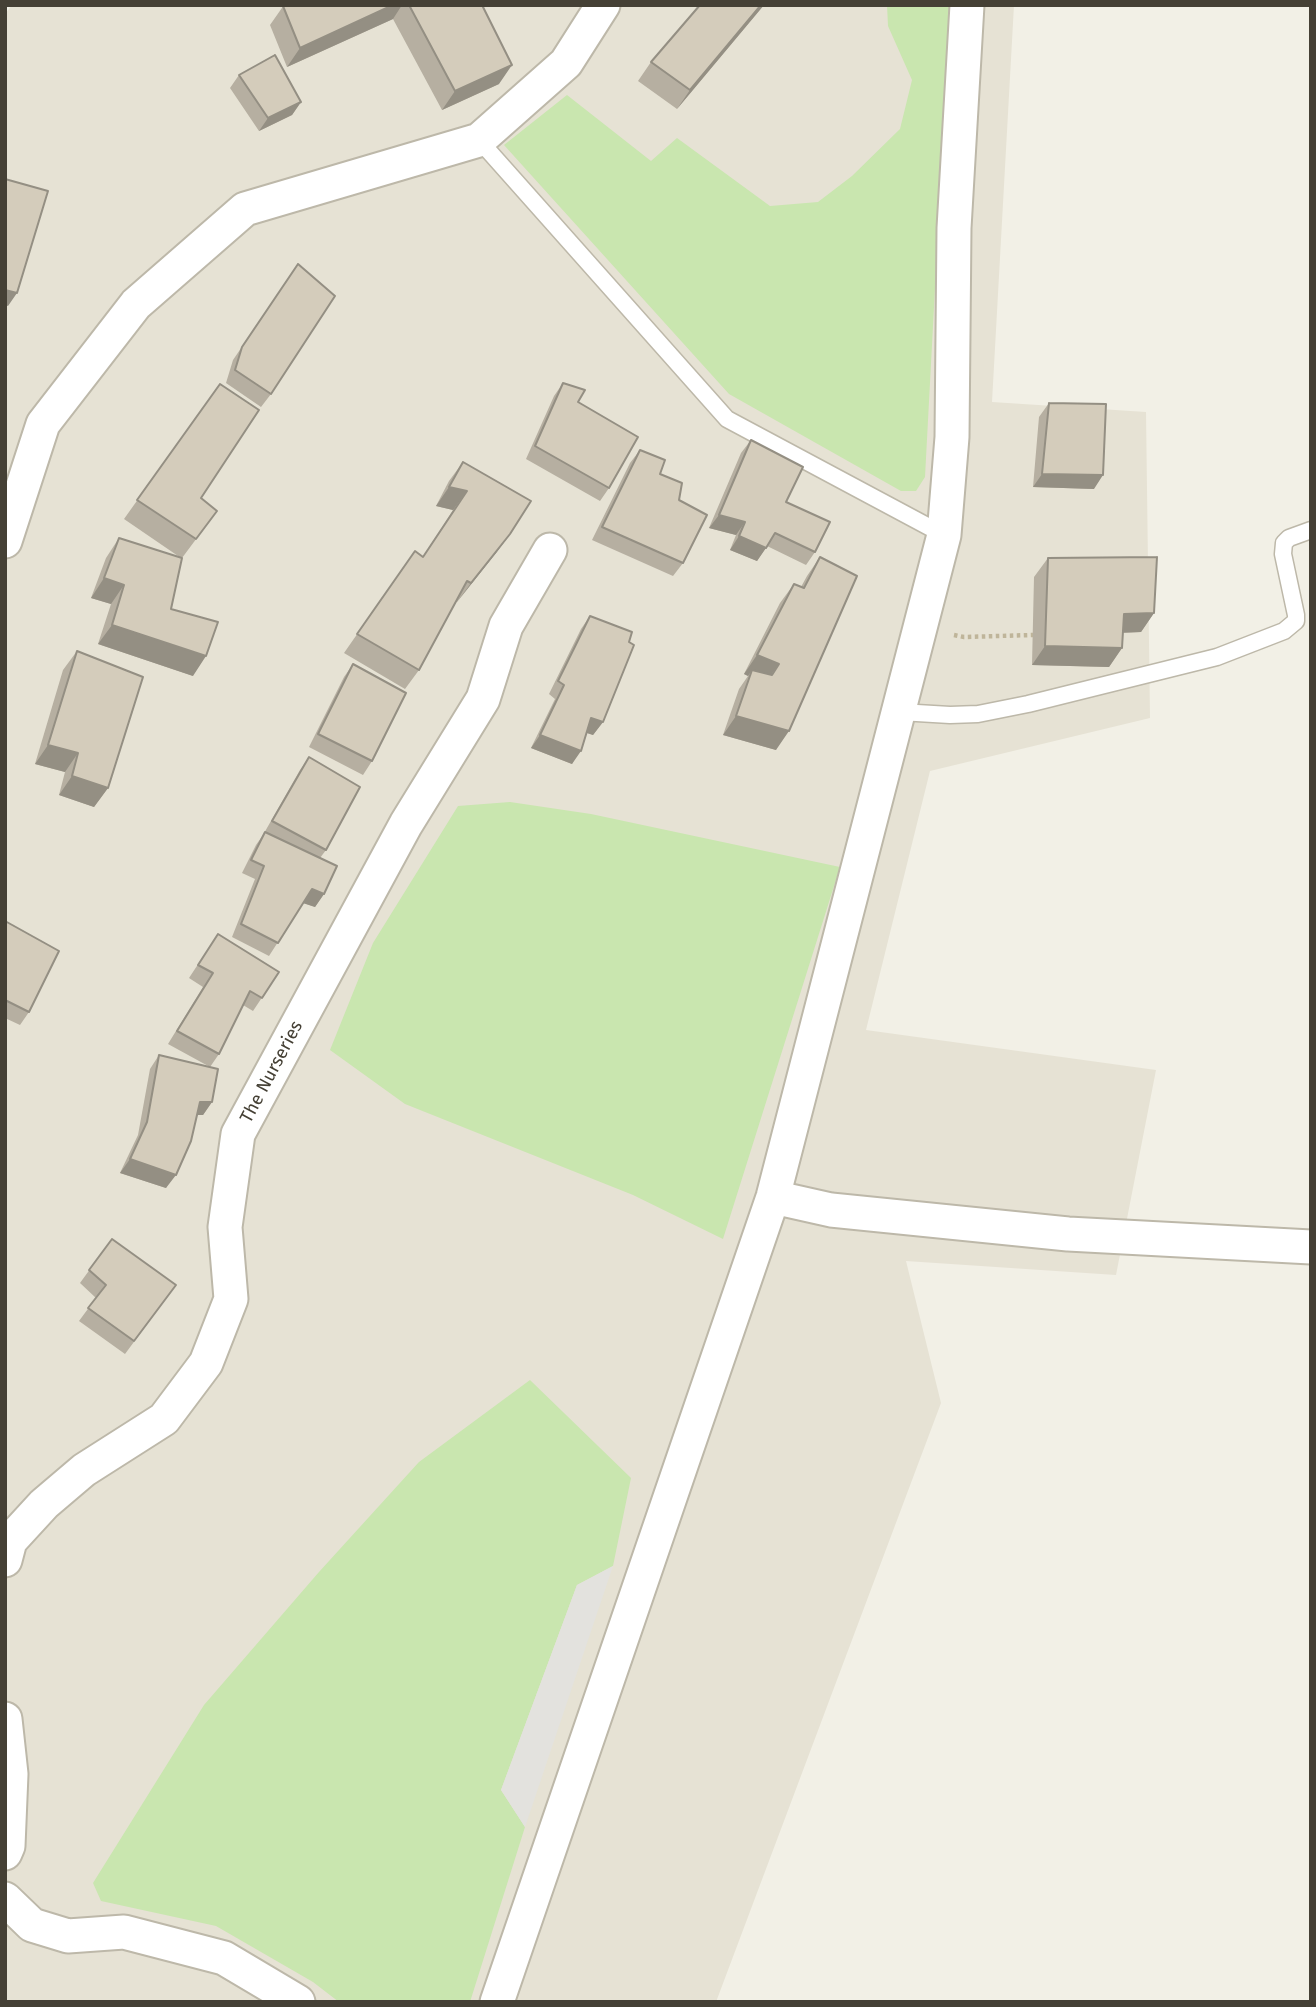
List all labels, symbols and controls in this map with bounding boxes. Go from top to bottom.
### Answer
street label: The Nurseries [236,1017,308,1127]

